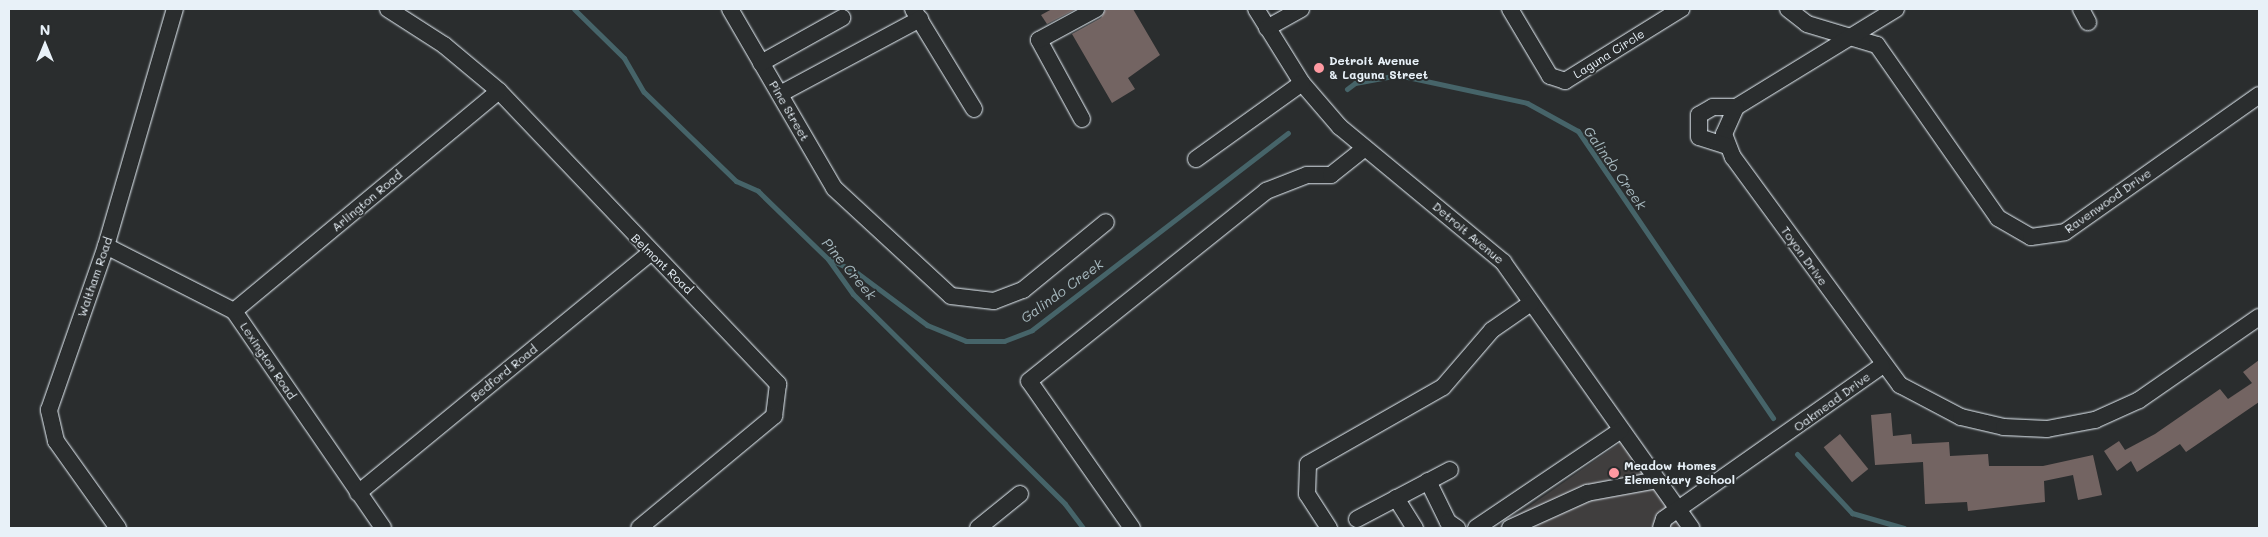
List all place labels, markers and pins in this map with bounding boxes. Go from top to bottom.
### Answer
place label: Detroit Avenue & Laguna Street [1329,54,1428,82]
marker: Detroit Avenue & Laguna Street [1313,62,1325,74]
place label: Meadow Homes Elementary School [1624,459,1735,487]
marker: Meadow Homes Elementary School [1608,467,1620,479]

